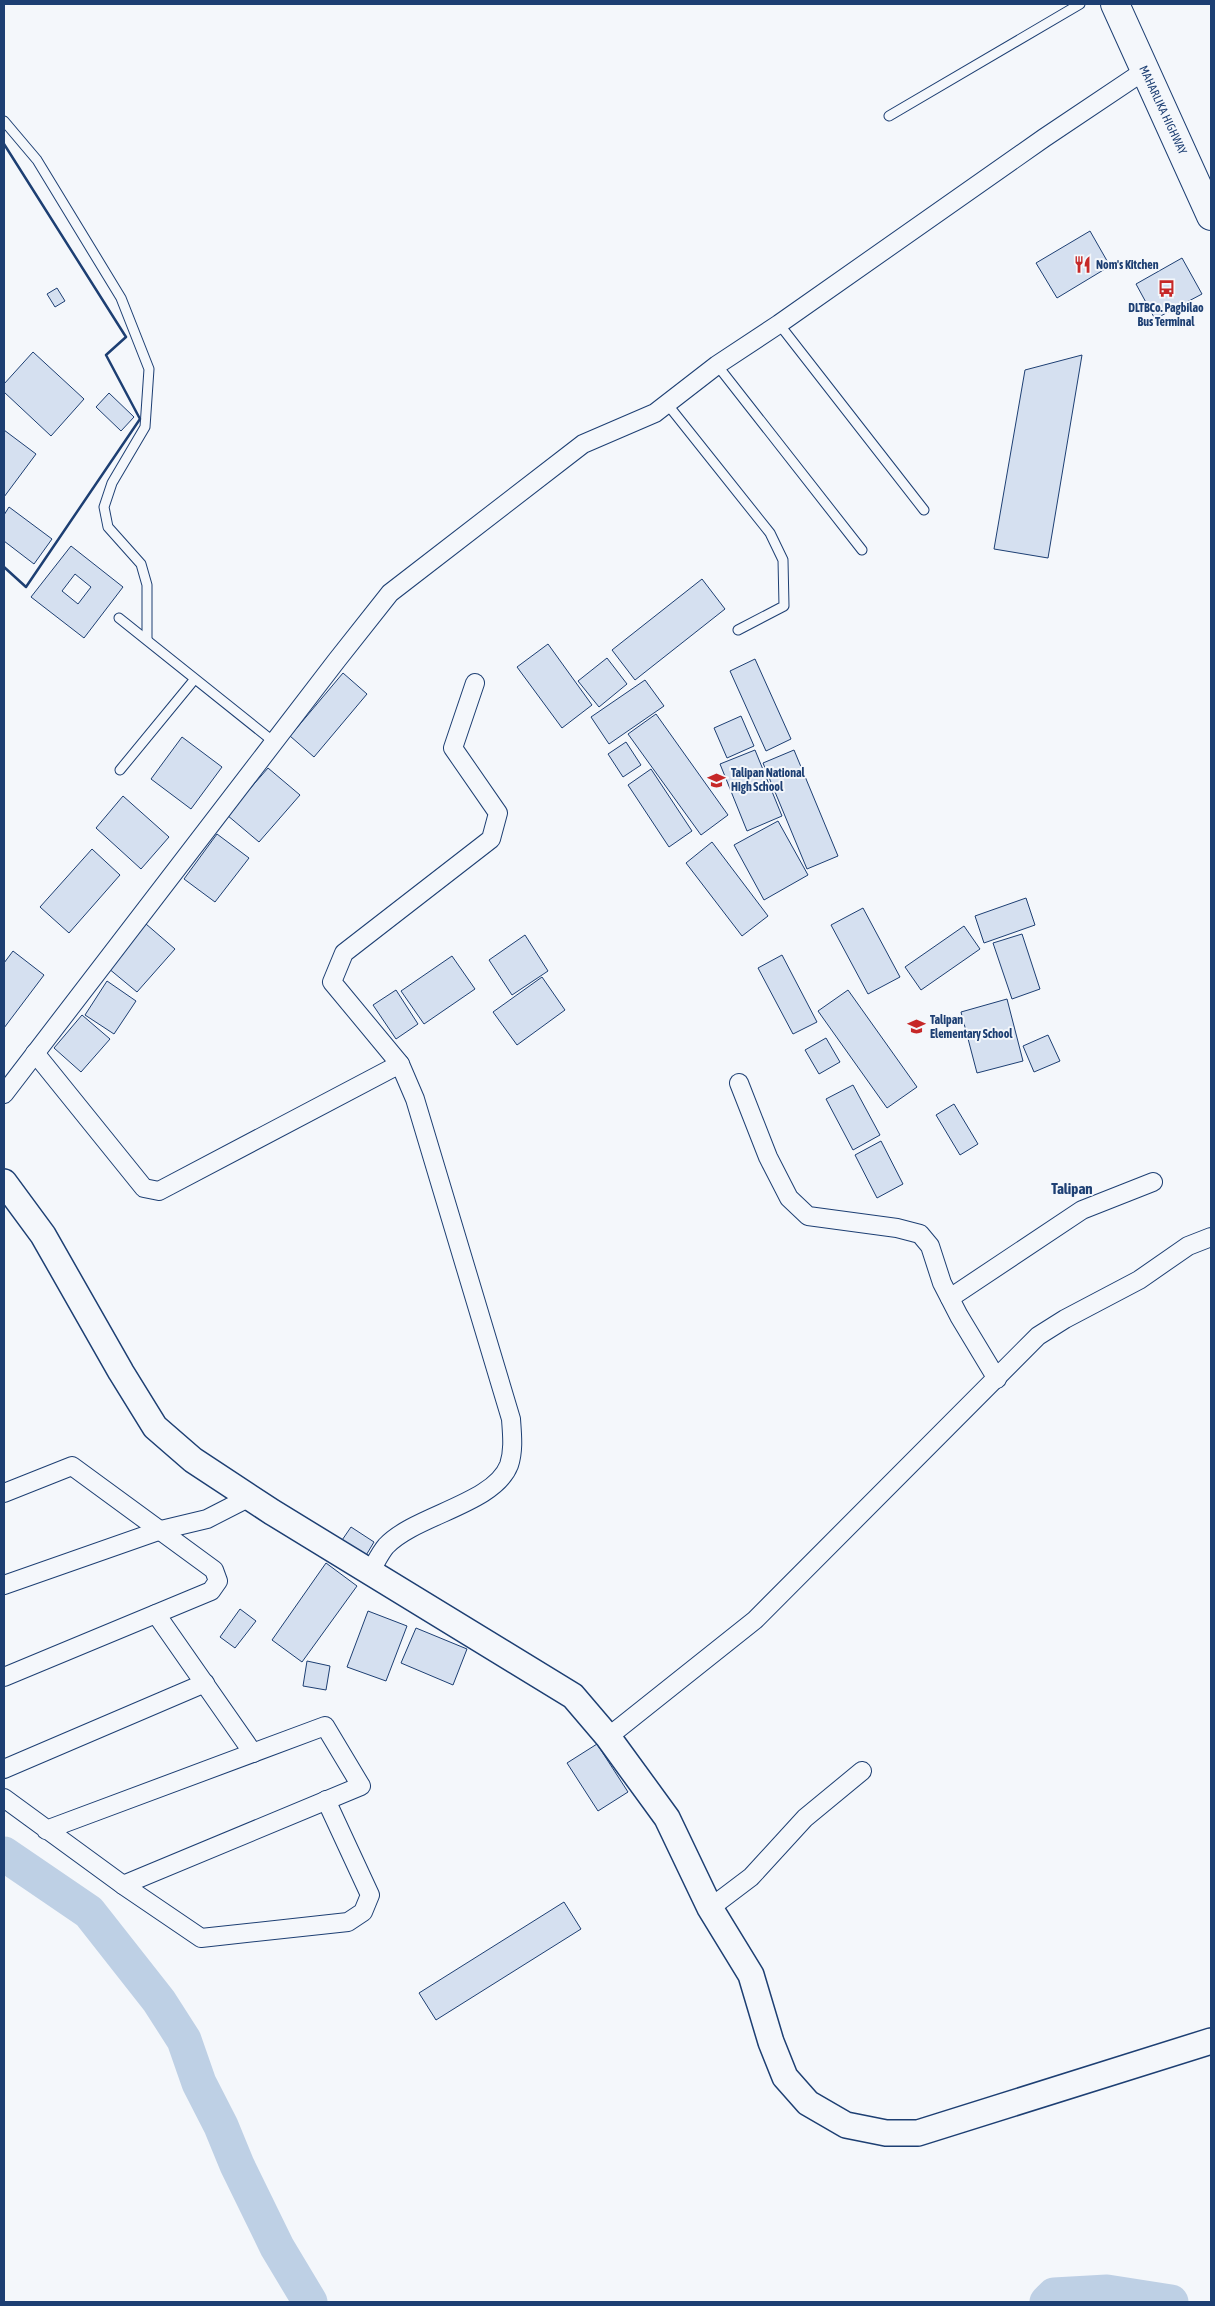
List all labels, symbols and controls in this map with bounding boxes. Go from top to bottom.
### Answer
street label: MAHARLIKA HIGHWAY [1136,63,1190,157]
restaurant icon: Nom's Kitchen [1072,255,1092,275]
place label: Nom's Kitchen [1096,258,1159,272]
bus stop icon: DLTBCo. Pagbilao Bus Terminal [1156,279,1176,299]
place label: DLTBCo. Pagbilao Bus Terminal [1128,301,1204,329]
place label: Talipan National High School [731,766,806,794]
school or university icon: Talipan National High School [707,770,727,790]
place label: Talipan Elementary School [930,1013,1013,1041]
school or university icon: Talipan Elementary School [906,1017,926,1037]
district label: Talipan [1051,1180,1093,1197]

